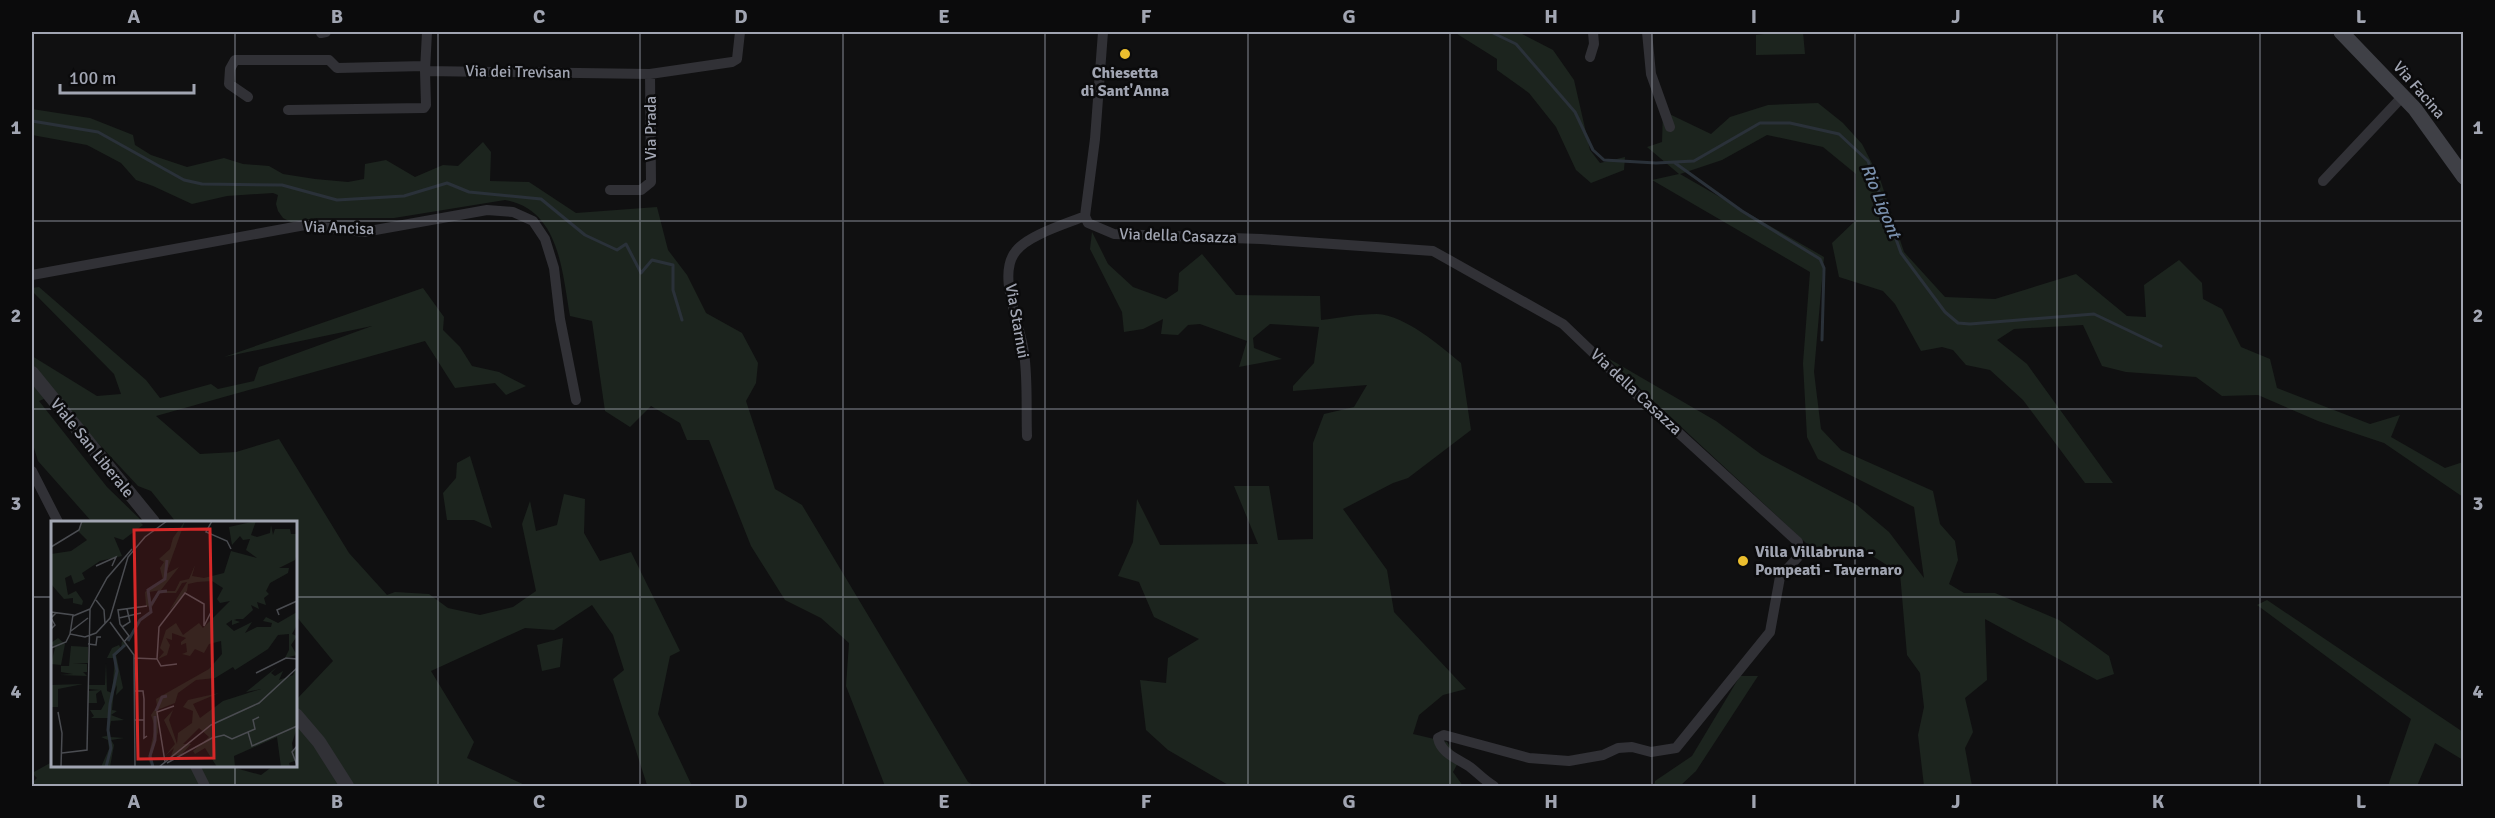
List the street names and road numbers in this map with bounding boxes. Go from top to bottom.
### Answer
street label: Via Facina [2389,57,2449,123]
street label: Via dei Trevisan [465,61,571,83]
street label: Via Prada [641,96,661,160]
street label: Via Ancisa [303,217,375,239]
street label: Via della Casazza [1119,224,1237,248]
street label: Via Starnui [1001,282,1033,360]
street label: Via della Casazza [1586,345,1686,439]
street label: Viale San Liberale [46,394,138,502]

